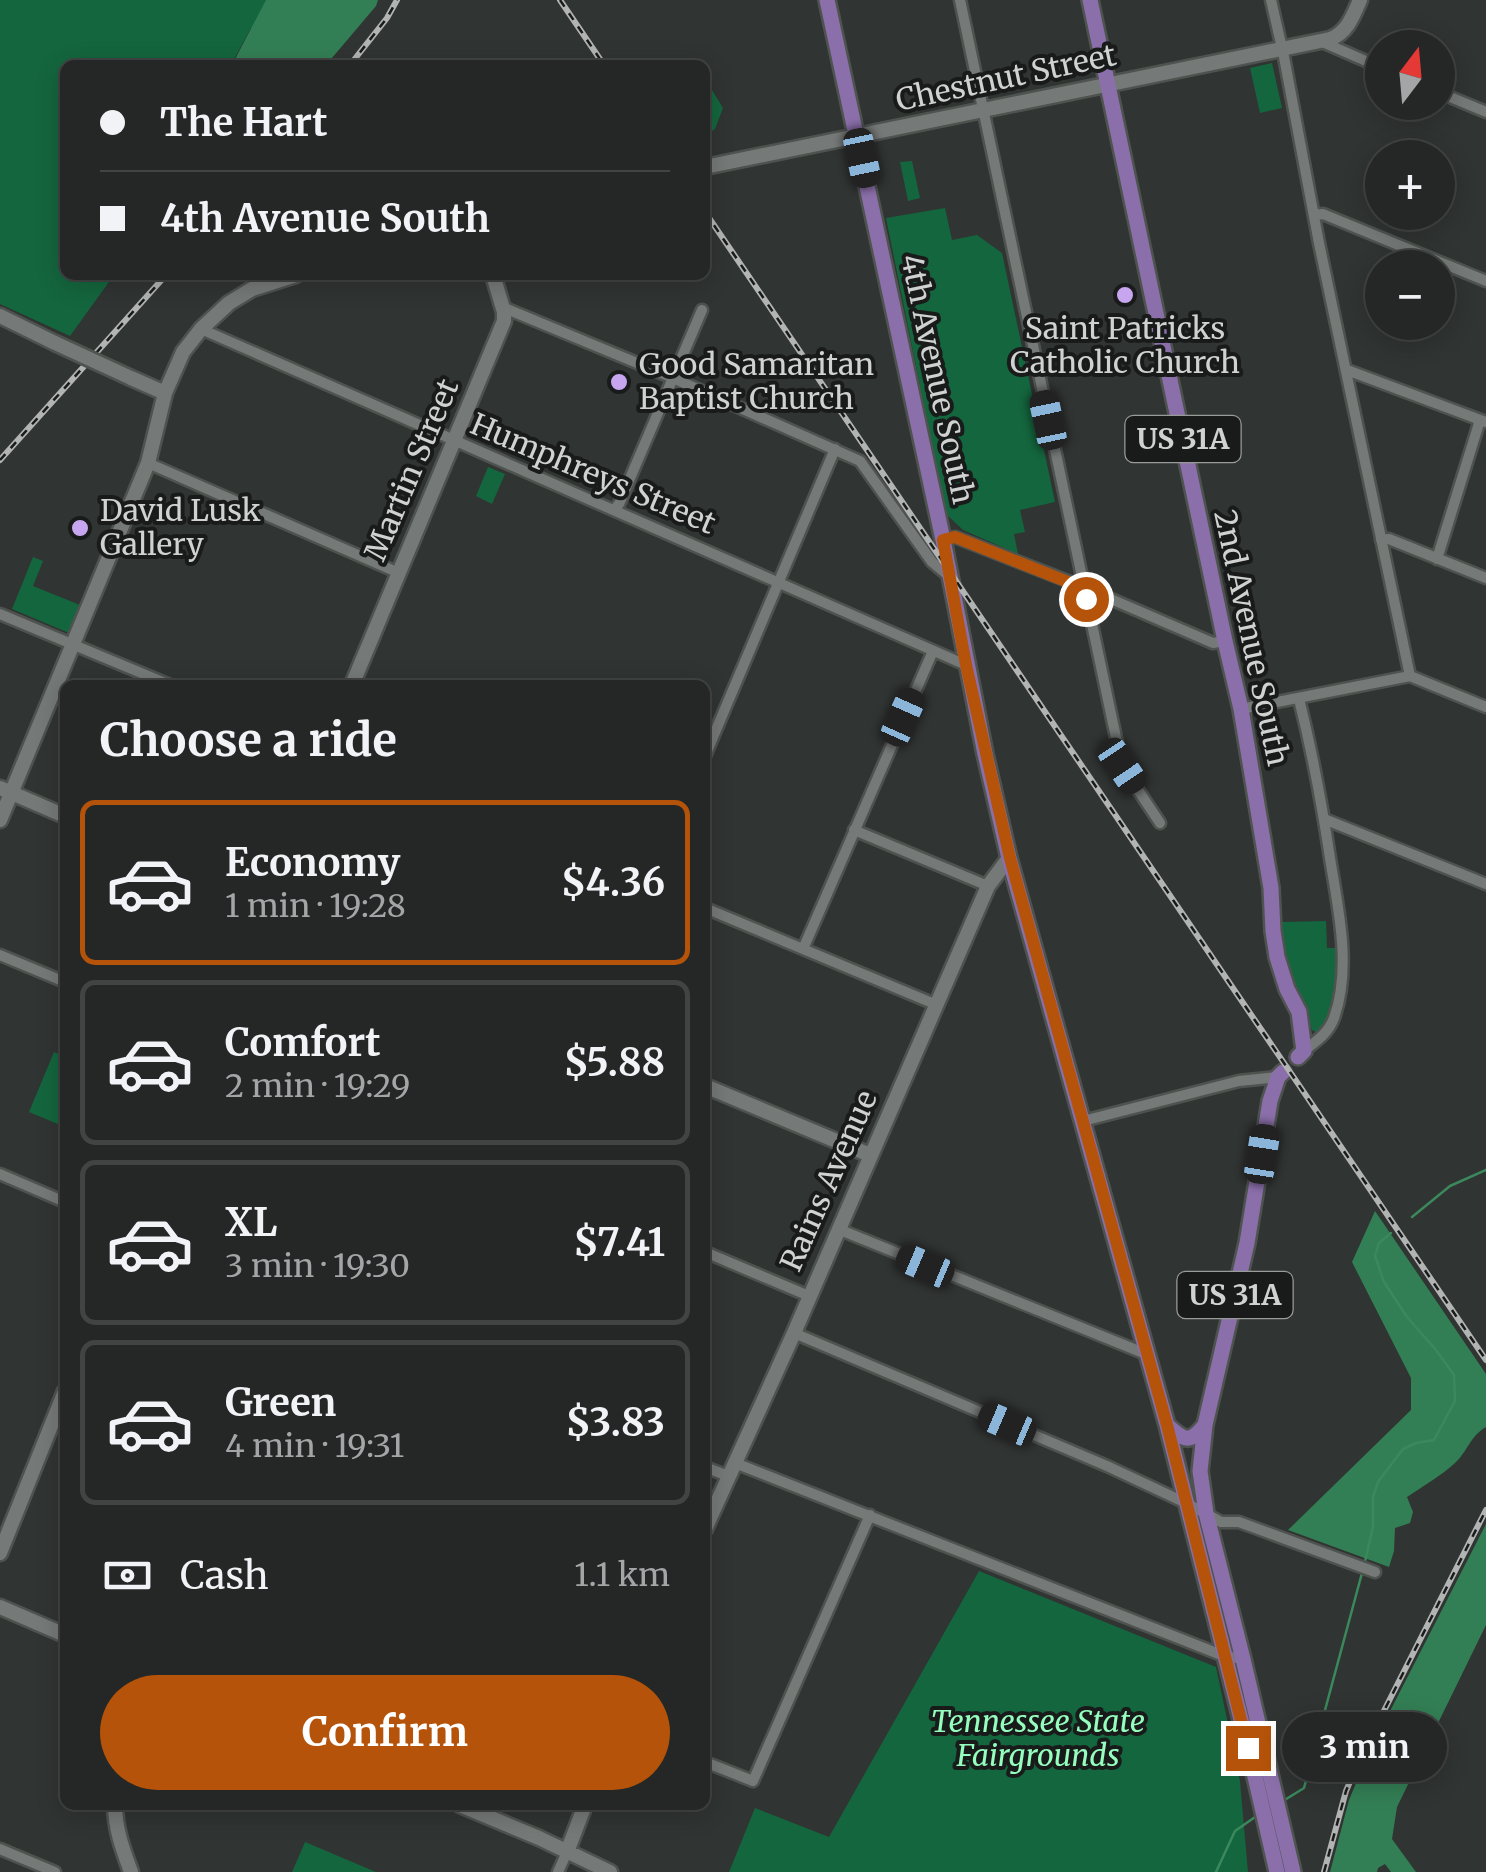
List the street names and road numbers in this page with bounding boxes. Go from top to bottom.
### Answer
street label: Chestnut Street [892,35,1120,119]
street label: 4th Avenue South [893,250,983,507]
street label: Martin Street [356,373,467,566]
street label: Humphreys Street [465,404,722,542]
road number: US 31A [1126,416,1240,462]
street label: 2nd Avenue South [1206,506,1298,769]
street label: Rains Avenue [771,1084,885,1277]
road number: US 31A [1178,1272,1292,1318]

